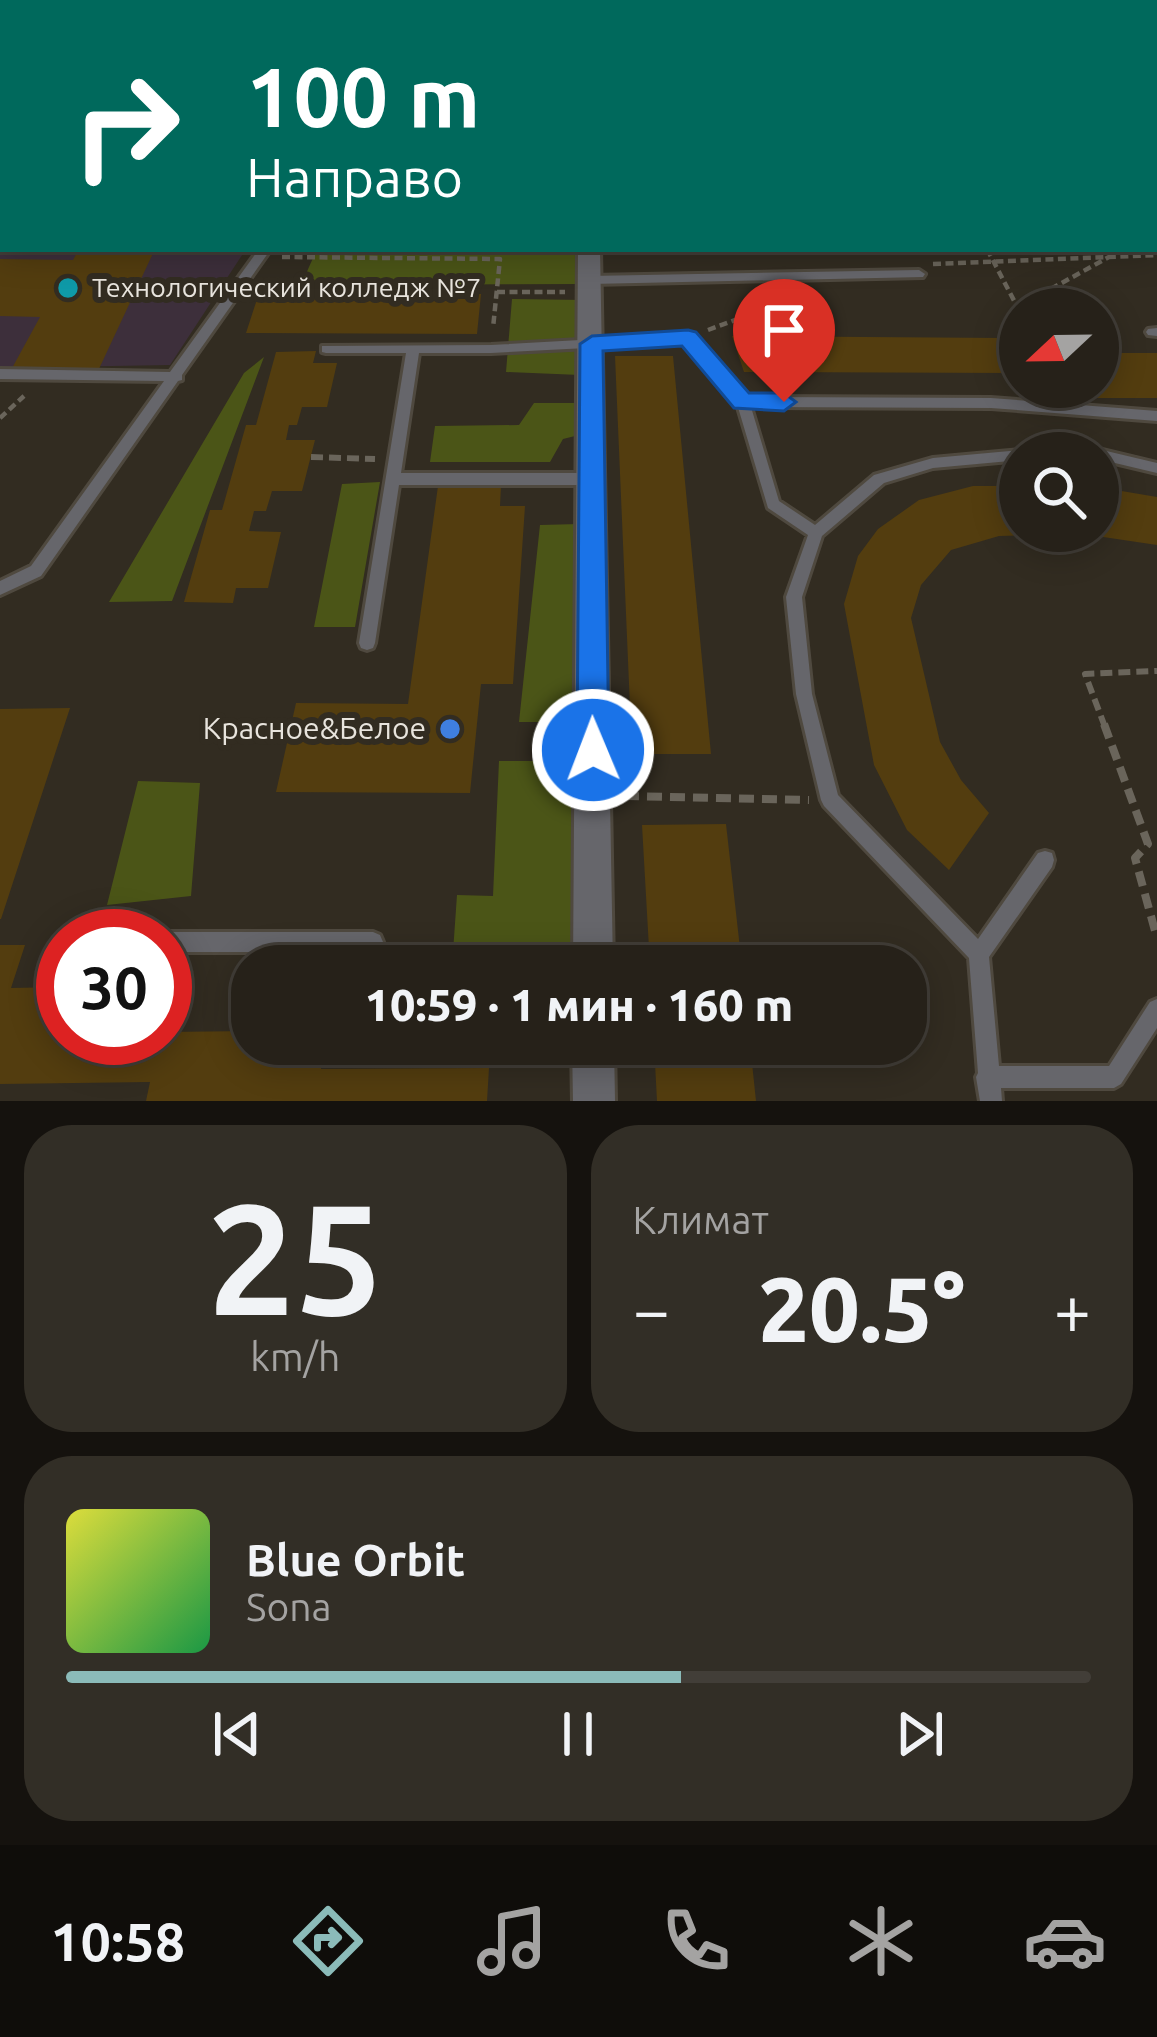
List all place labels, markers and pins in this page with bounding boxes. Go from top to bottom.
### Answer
place label: Технологический колледж №7 [92,272,481,302]
marker: Технологический колледж №7 [55,275,81,301]
pin [733,279,835,402]
place label: Красное&Белое [203,711,426,745]
marker: Красное&Белое [437,716,463,742]

